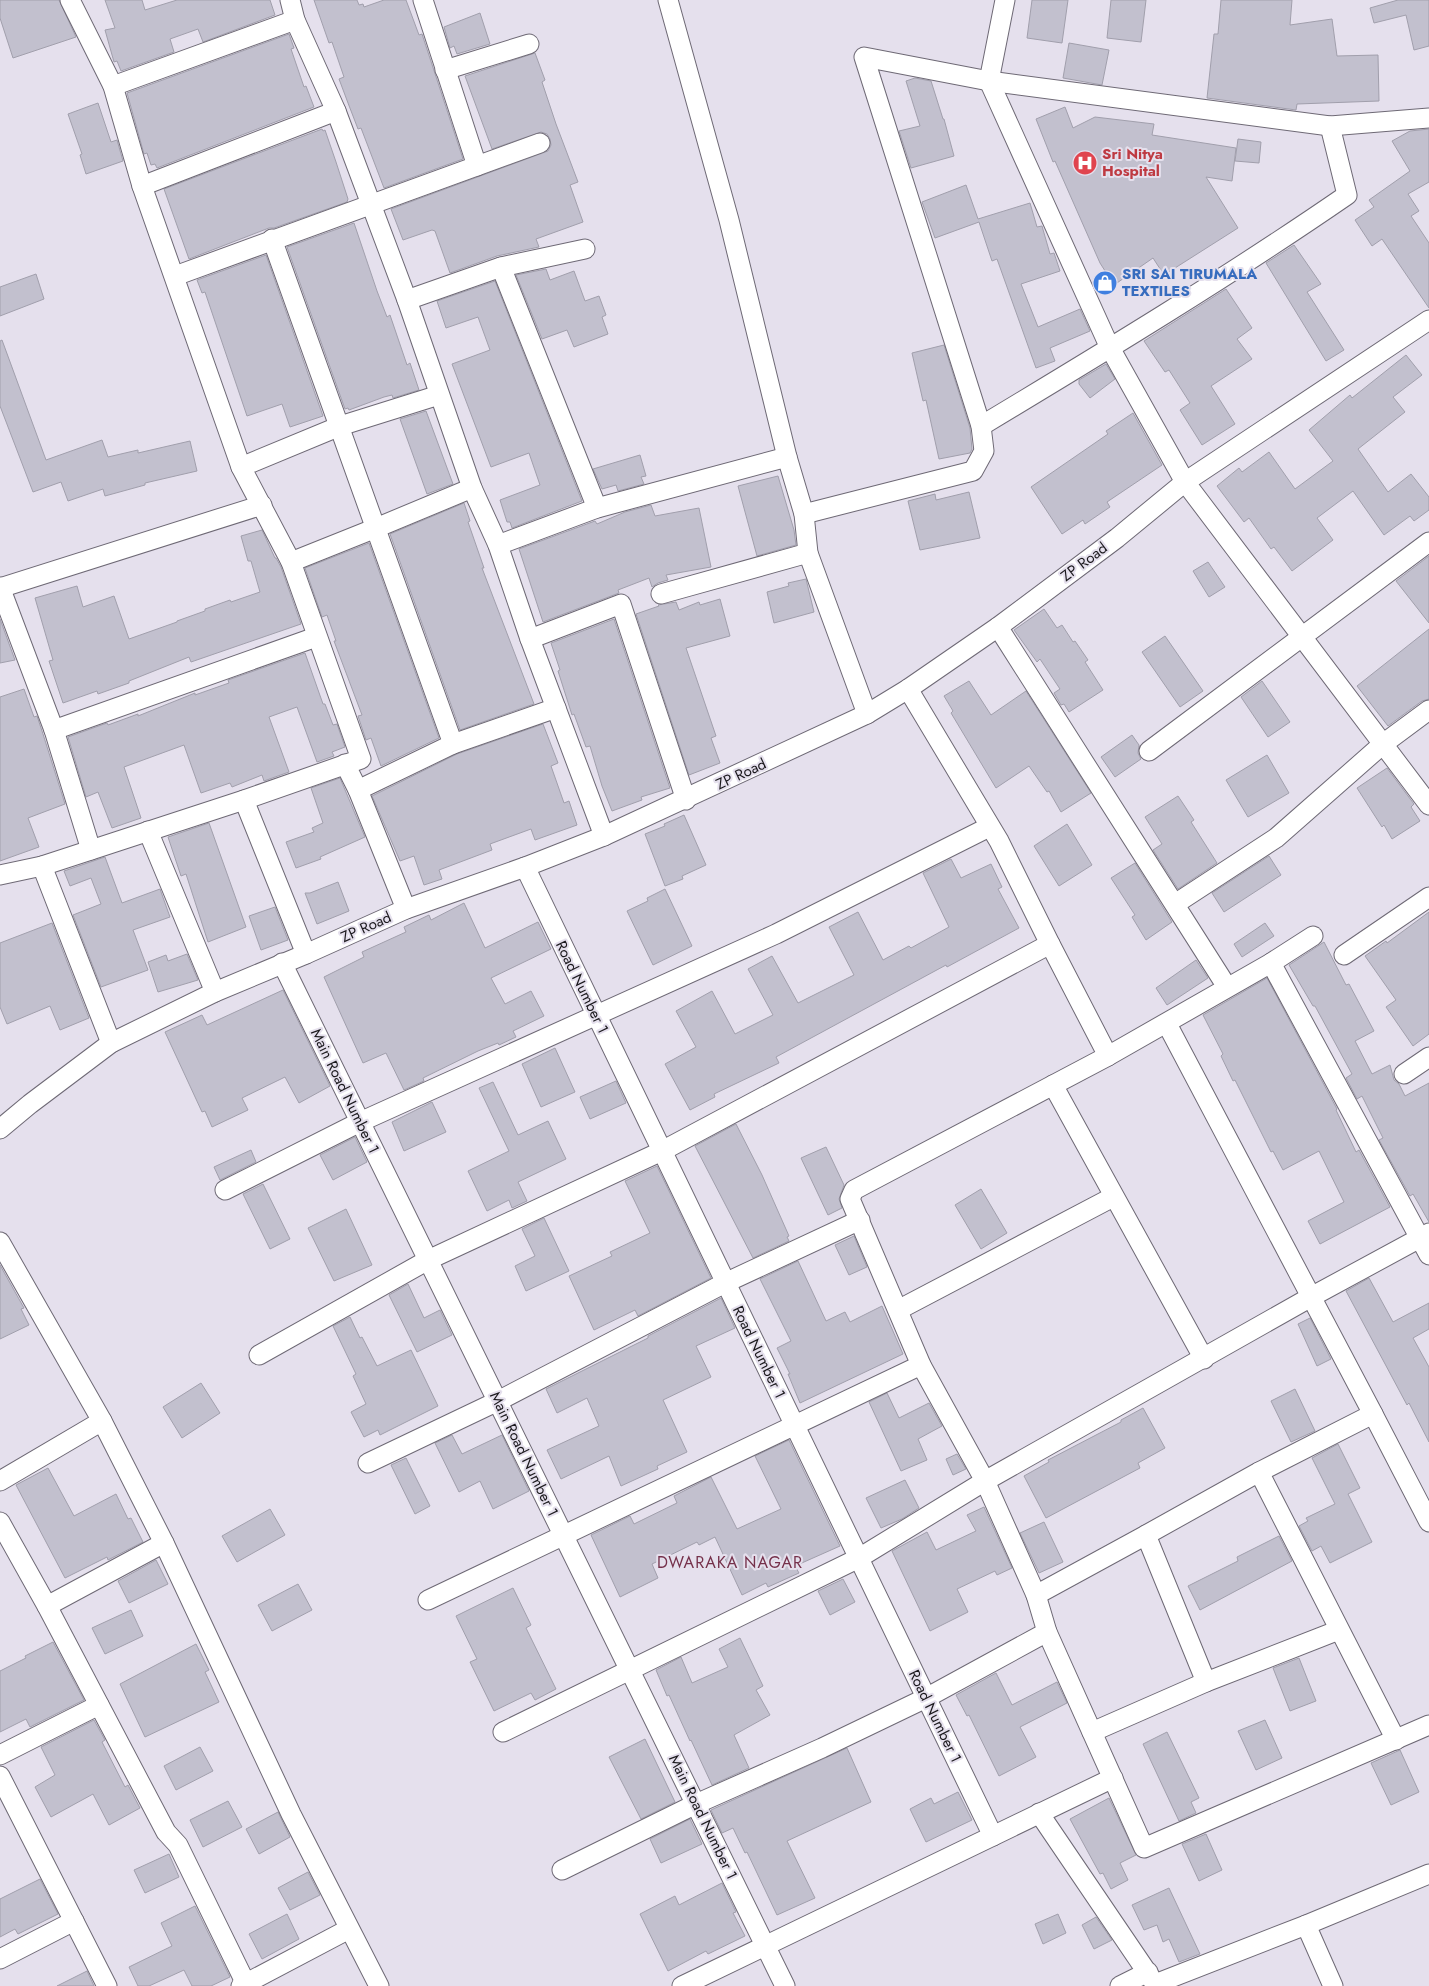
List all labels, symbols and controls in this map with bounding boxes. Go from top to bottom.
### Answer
place label: Sri Nitya Hospital [1102,143,1163,182]
hospital icon: Sri Nitya Hospital [1072,150,1098,176]
place label: SRI SAI TIRUMALA TEXTILES [1122,263,1258,302]
shop icon: SRI SAI TIRUMALA TEXTILES [1092,270,1118,296]
street label: ZP Road [1056,537,1112,587]
street label: ZP Road [712,753,770,795]
street label: ZP Road [337,906,395,948]
street label: Road Number 1 [550,937,614,1037]
street label: Main Road Number 1 [305,1025,385,1157]
street label: Road Number 1 [727,1302,791,1402]
street label: Main Road Number 1 [484,1388,564,1520]
district label: DWARAKA NAGAR [657,1551,803,1574]
street label: Road Number 1 [903,1666,967,1766]
street label: Main Road Number 1 [663,1751,743,1883]

